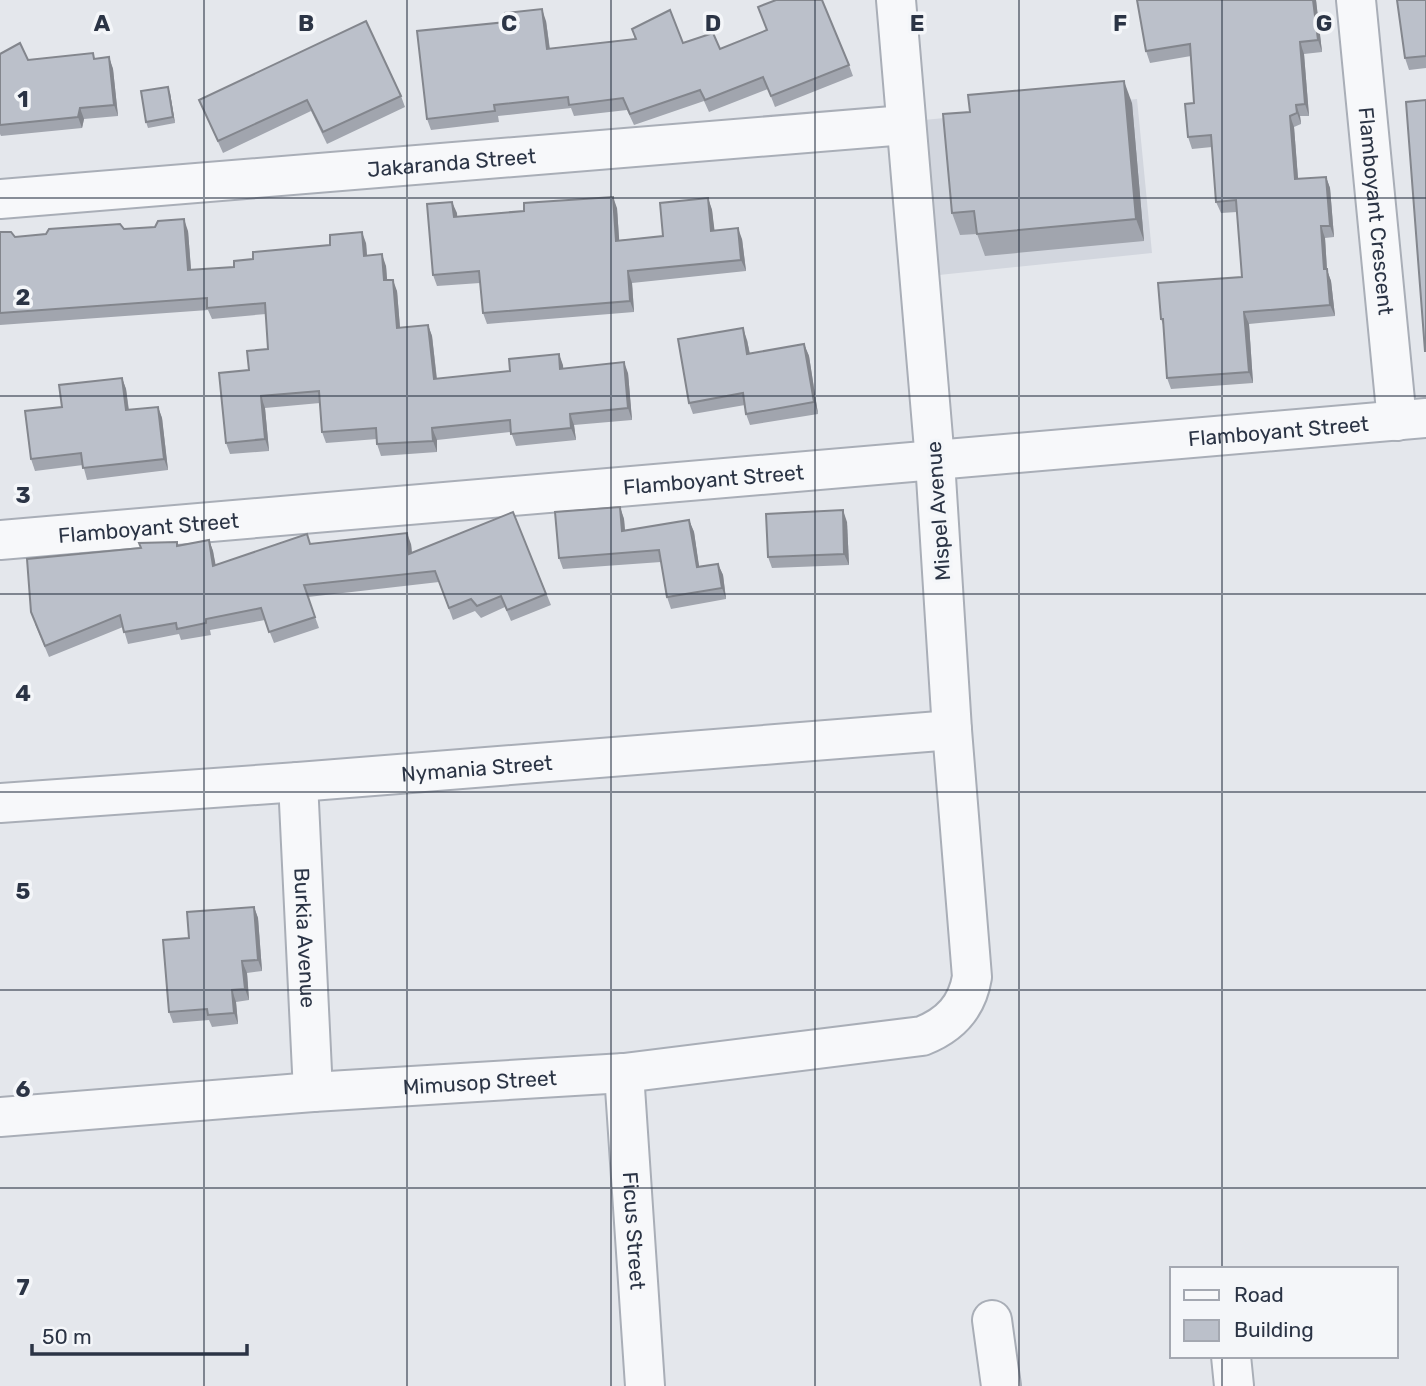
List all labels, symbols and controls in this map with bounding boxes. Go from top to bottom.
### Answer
text: A [94,9,111,37]
text: B [298,9,314,37]
text: C [501,9,517,37]
text: D [705,9,721,37]
text: E [910,9,924,37]
text: F [1113,9,1127,37]
text: G [1316,9,1332,37]
text: 1 [17,85,29,113]
street label: Flamboyant Crescent [1354,106,1399,316]
street label: Jakaranda Street [366,143,537,181]
text: 2 [16,283,30,311]
street label: Flamboyant Street [1187,410,1370,451]
street label: Mispel Avenue [921,440,955,582]
street label: Flamboyant Street [622,459,805,499]
text: 3 [15,481,31,509]
street label: Flamboyant Street [57,507,240,547]
text: 4 [15,679,31,707]
street label: Nymania Street [400,749,553,786]
street label: Burkia Avenue [290,867,321,1009]
text: 5 [16,877,31,905]
street label: Mimusop Street [402,1065,557,1099]
text: 6 [16,1075,31,1103]
street label: Ficus Street [618,1171,651,1290]
legend [1170,1267,1398,1358]
text: 7 [16,1273,30,1301]
text: Road [1234,1282,1284,1307]
scale bar [32,1312,247,1356]
text: Building [1234,1317,1314,1342]
text: 50 m [42,1324,92,1349]

